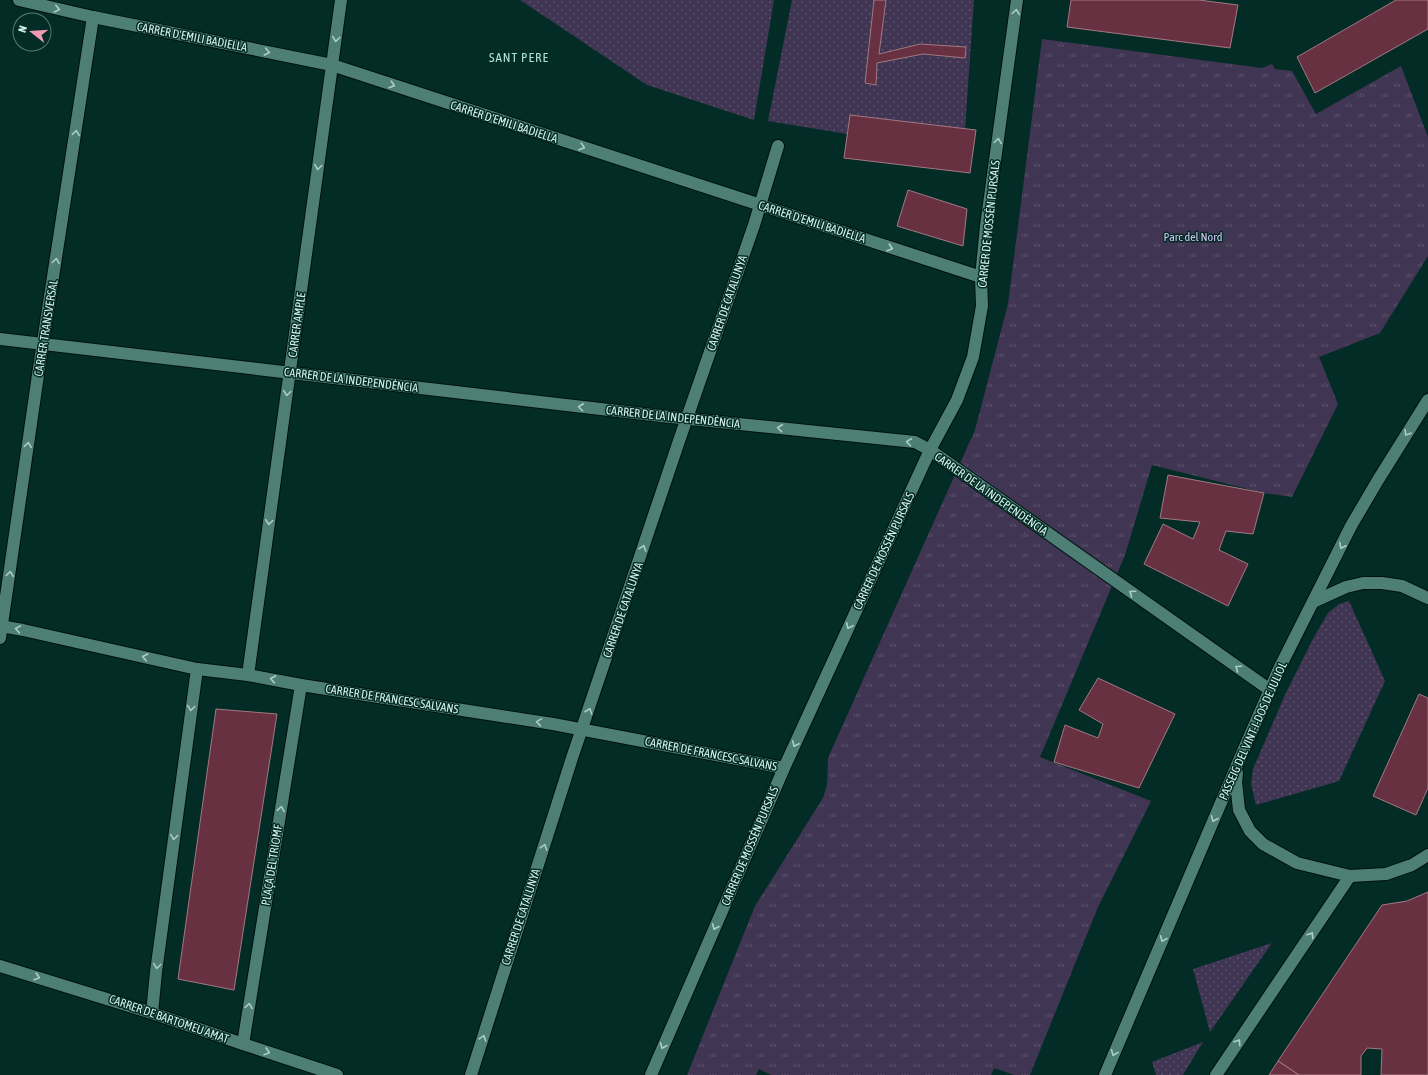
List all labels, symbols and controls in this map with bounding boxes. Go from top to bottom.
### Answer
one-way arrow [53,4,60,13]
one-way arrow [1011,9,1020,15]
north arrow [12,12,52,52]
street label: CARRER D'EMILI BADIELLA [136,19,248,55]
text: N [16,24,29,34]
one-way arrow [332,36,341,42]
one-way arrow [263,47,270,56]
district label: SANT PERE [489,50,549,65]
one-way arrow [388,80,395,89]
street label: CARRER D'EMILI BADIELLA [449,98,559,146]
one-way arrow [71,129,80,136]
one-way arrow [993,138,1002,144]
one-way arrow [578,142,585,151]
street label: CARRER DE MOSSÈN PURSALS [975,160,1003,288]
one-way arrow [314,164,323,170]
street label: CARRER D'EMILI BADIELLA [757,198,867,246]
park label: Parc del Nord [1164,230,1222,244]
one-way arrow [886,243,893,251]
street label: CARRER DE CATALUNYA [704,253,750,353]
one-way arrow [51,258,60,264]
street label: CARRER TRANSVERSAL [31,278,61,377]
street label: CARRER AMPLE [286,292,308,358]
street label: CARRER DE LA INDEPENDÈNCIA [283,365,419,395]
one-way arrow [283,390,292,396]
one-way arrow [578,403,584,412]
street label: CARRER DE LA INDEPENDÈNCIA [605,403,741,431]
one-way arrow [777,424,783,433]
one-way arrow [1405,429,1412,436]
one-way arrow [906,438,913,447]
one-way arrow [23,442,32,448]
street label: CARRER DE LA INDEPENDÈNCIA [932,450,1050,539]
street label: CARRER DE MOSSÈN PURSALS [851,490,917,612]
one-way arrow [265,519,274,525]
one-way arrow [1339,541,1346,549]
one-way arrow [639,544,647,551]
street label: CARRER DE CATALUNYA [600,560,646,660]
one-way arrow [5,571,14,577]
one-way arrow [1129,590,1136,598]
one-way arrow [846,622,854,629]
one-way arrow [15,625,21,634]
one-way arrow [142,654,148,662]
street label: PASSEIG DEL VINT-I-DOS DE JULIOL [1216,660,1290,802]
one-way arrow [1235,665,1242,673]
one-way arrow [270,676,276,684]
street label: CARRER DE FRANCESC SALVANS [325,682,459,716]
one-way arrow [187,705,196,711]
one-way arrow [584,707,593,714]
one-way arrow [536,718,542,727]
street label: CARRER DE FRANCESC SALVANS [644,734,778,774]
one-way arrow [792,739,800,747]
street label: CARRER DE MOSSÈN PURSALS [719,784,781,908]
one-way arrow [276,805,285,812]
one-way arrow [1211,815,1219,823]
street label: PLAÇA DEL TRIOMF [259,823,285,906]
one-way arrow [170,834,179,840]
one-way arrow [539,844,547,851]
street label: CARRER DE CATALUNYA [499,867,543,967]
one-way arrow [712,923,720,931]
one-way arrow [1306,932,1314,939]
one-way arrow [1160,934,1168,942]
one-way arrow [153,962,162,969]
one-way arrow [34,972,41,981]
street label: CARRER DE BARTOMEU AMAT [107,992,231,1046]
one-way arrow [244,1003,253,1009]
one-way arrow [478,1035,486,1042]
one-way arrow [1233,1040,1240,1047]
one-way arrow [660,1043,668,1050]
one-way arrow [264,1047,271,1056]
one-way arrow [1111,1049,1119,1056]

